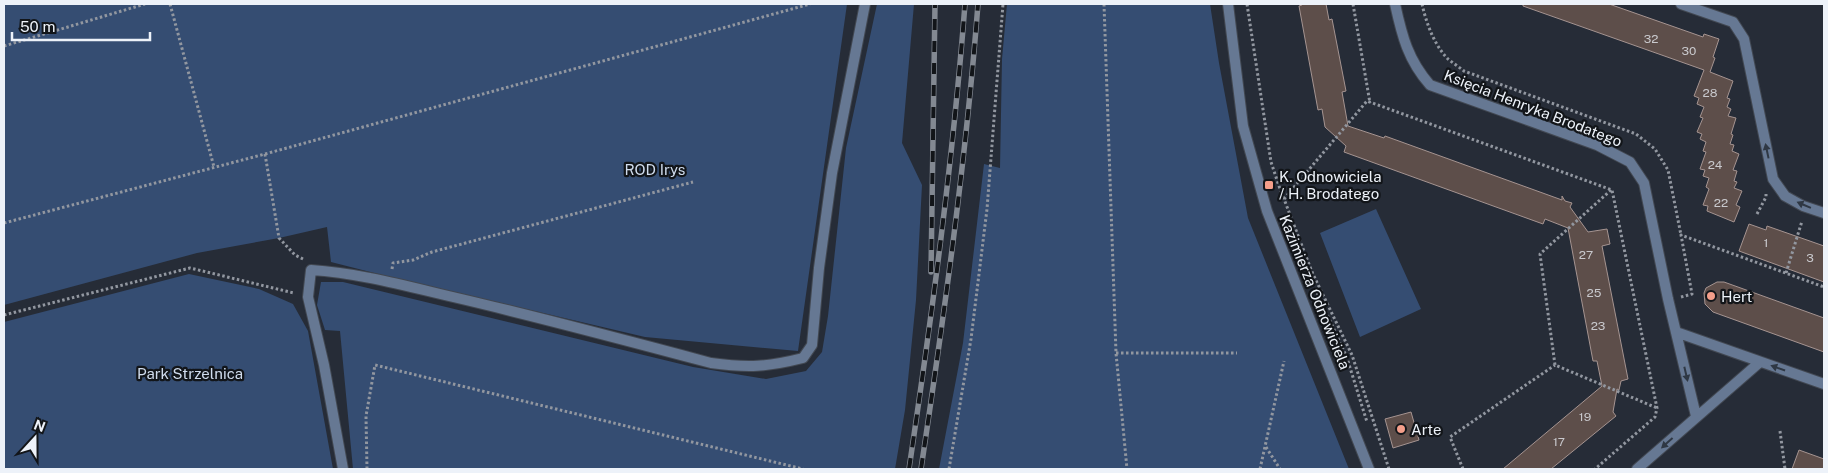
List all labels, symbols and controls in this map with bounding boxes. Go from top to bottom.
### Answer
scale bar [12,10,150,42]
text: 50 m [20,18,55,35]
house number: 32 [1644,32,1658,46]
house number: 30 [1682,44,1696,58]
street label: Księcia Henryka Brodatego [1442,66,1624,150]
house number: 28 [1703,86,1718,100]
one-way arrow [1763,143,1771,159]
house number: 24 [1708,158,1723,172]
park label: ROD Irys [625,161,685,178]
place label: K. Odnowiciela / H. Brodatego [1279,168,1382,202]
marker: K. Odnowiciela / H. Brodatego [1263,179,1275,191]
house number: 22 [1714,196,1728,210]
one-way arrow [1797,201,1811,209]
street label: Kazimierza Odnowiciela [1276,212,1354,372]
house number: 1 [1764,236,1768,250]
house number: 27 [1579,248,1593,262]
house number: 3 [1806,251,1814,265]
house number: 25 [1587,286,1602,300]
place label: Hert [1721,288,1753,305]
marker: Hert [1705,290,1717,302]
house number: 23 [1591,319,1605,333]
one-way arrow [1770,364,1785,372]
park label: Park Strzelnica [137,365,243,382]
one-way arrow [1682,366,1690,381]
house number: 19 [1579,410,1591,424]
north arrow [10,413,60,463]
text: N [32,416,48,435]
place label: Arte [1411,421,1441,438]
marker: Arte [1395,423,1407,435]
house number: 17 [1553,435,1565,449]
one-way arrow [1660,437,1673,448]

